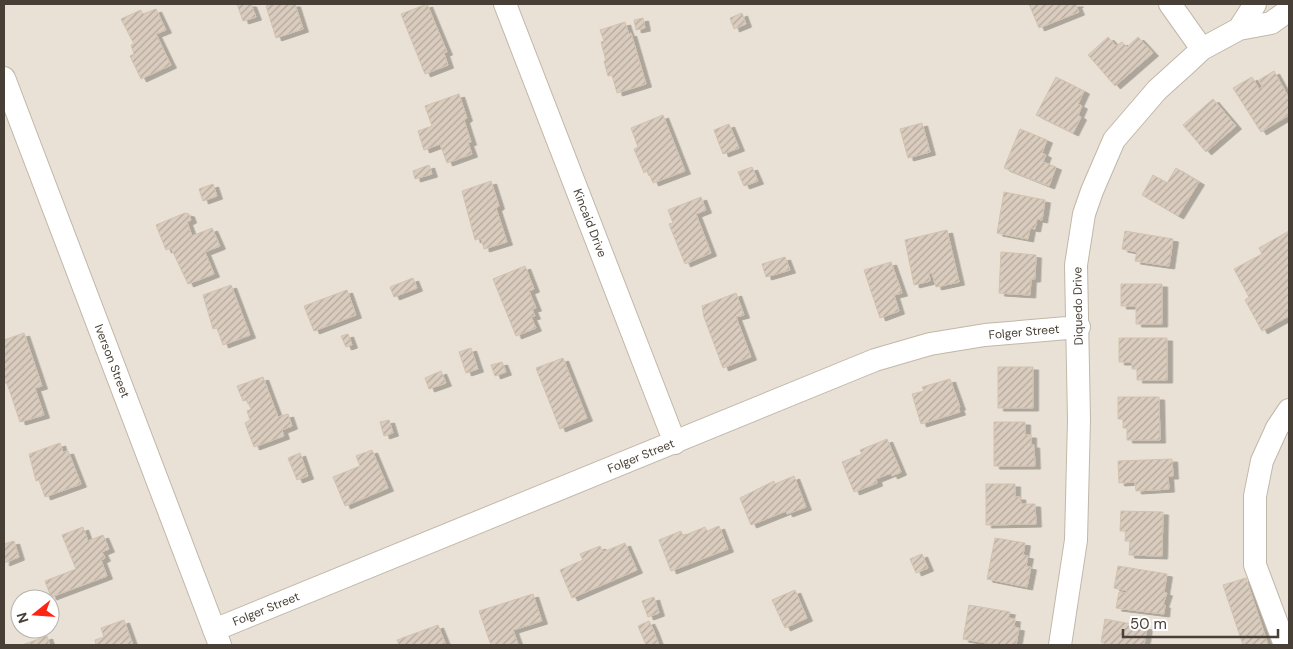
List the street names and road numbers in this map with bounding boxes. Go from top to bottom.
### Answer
street label: Kincaid Drive [570,186,610,260]
street label: Diquedo Drive [1069,266,1087,345]
street label: Folger Street [988,321,1060,343]
street label: Iverson Street [91,322,133,400]
street label: Folger Street [605,435,677,477]
street label: Folger Street [230,588,302,630]

